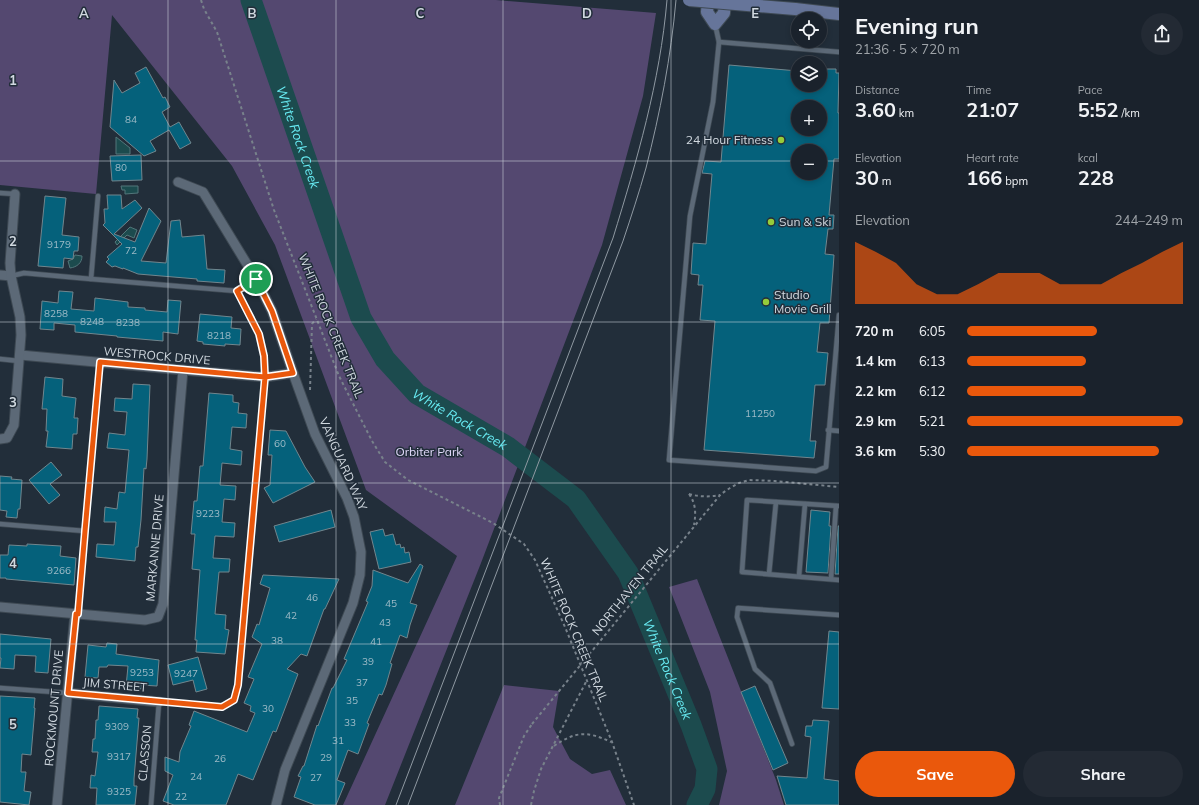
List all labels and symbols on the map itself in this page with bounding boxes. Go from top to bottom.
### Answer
text: A [79,5,89,21]
text: B [248,5,257,21]
text: C [416,5,425,21]
text: D [582,5,592,21]
text: E [751,5,759,21]
text: 1 [9,72,17,88]
water label: White Rock Creek [273,84,324,191]
house number: 84 [125,113,137,126]
place label: 24 Hour Fitness [686,132,773,147]
marker: 24 Hour Fitness [776,135,786,145]
house number: 80 [115,161,127,174]
place label: Sun & Ski [779,214,831,229]
marker: Sun & Ski [766,217,776,227]
text: 2 [9,233,17,249]
house number: 9179 [47,238,71,251]
house number: 72 [125,244,137,257]
street label: WHITE ROCK CREEK TRAIL [296,251,368,401]
pin [239,262,273,296]
place label: Studio Movie Grill [774,287,832,316]
marker: Studio Movie Grill [761,297,771,307]
house number: 8258 [44,307,68,320]
house number: 8248 [80,315,104,328]
house number: 8238 [116,316,140,329]
house number: 8218 [207,329,231,342]
street label: WESTROCK DRIVE [103,343,211,368]
water label: White Rock Creek [409,385,511,453]
text: 3 [9,394,17,410]
house number: 11250 [745,407,775,420]
street label: VANGUARD WAY [316,415,371,513]
house number: 60 [274,437,286,450]
park label: Orbiter Park [395,444,463,459]
street label: MARKANNE DRIVE [142,494,167,602]
house number: 9223 [196,507,220,520]
street label: NORTHAVEN TRAIL [588,541,671,638]
text: 4 [9,555,17,571]
street label: WHITE ROCK CREEK TRAIL [537,556,612,704]
house number: 9266 [47,564,71,577]
house number: 46 [306,591,318,604]
house number: 45 [385,597,397,610]
house number: 42 [285,609,297,622]
house number: 43 [379,616,391,629]
water label: White Rock Creek [640,617,696,722]
house number: 38 [271,634,283,647]
house number: 41 [370,635,382,648]
street label: ROCKMOUNT DRIVE [41,649,66,767]
house number: 39 [362,655,374,668]
house number: 9253 [130,666,154,679]
house number: 9247 [174,667,198,680]
street label: JIM STREET [82,674,149,695]
house number: 37 [356,676,368,689]
house number: 35 [346,694,358,707]
house number: 30 [262,702,274,715]
text: 5 [9,716,17,732]
house number: 33 [344,716,356,729]
house number: 9309 [105,720,129,733]
street label: CLASSON [135,724,154,782]
house number: 31 [332,734,344,747]
house number: 9317 [107,750,131,763]
house number: 29 [320,751,332,764]
house number: 26 [214,752,226,765]
house number: 24 [190,770,202,783]
house number: 27 [310,771,322,784]
house number: 9325 [107,785,131,798]
house number: 22 [175,790,187,803]

